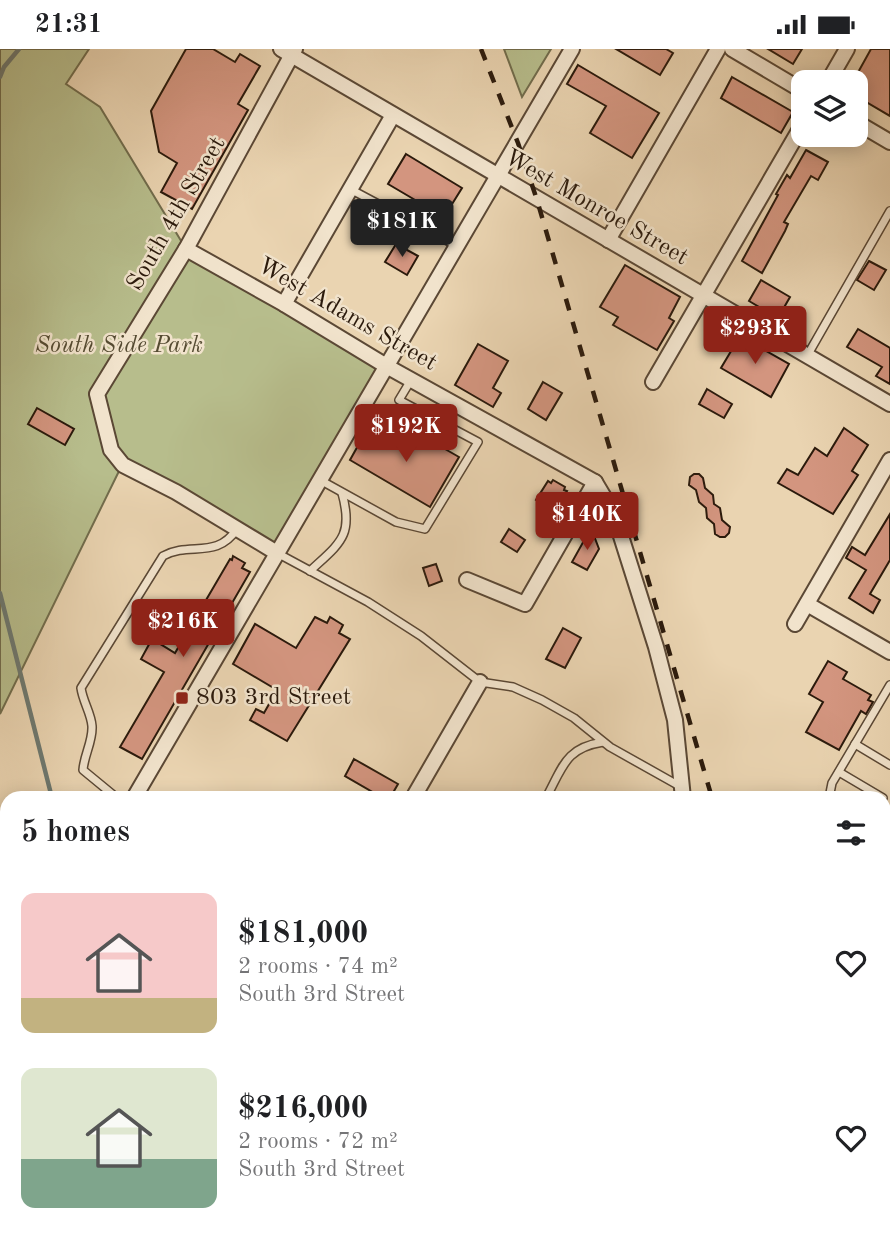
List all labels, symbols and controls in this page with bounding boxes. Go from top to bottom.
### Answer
text: 21:31 [35,12,103,38]
map controls [791,70,868,147]
button: layers [791,70,868,147]
street label: South 4th Street [123,133,231,295]
street label: West Monroe Street [500,146,692,270]
pin: $181K [353,199,451,259]
text: $181K [366,210,438,233]
street label: West Adams Street [253,254,441,376]
pin: $293K [706,307,804,366]
text: $293K [719,317,791,340]
park label: South Side Park [35,334,203,358]
pin: $192K [357,405,455,464]
text: $192K [370,415,442,438]
pin: $140K [538,493,636,552]
text: $140K [551,503,623,526]
pin: $216K [134,599,232,659]
text: $216K [147,610,219,633]
place label: 803 3rd Street [196,686,351,710]
marker: 803 3rd Street [174,690,190,706]
icon: filters [832,814,870,852]
text: 5 homes [21,818,130,848]
text: $181,000 [238,919,368,949]
icon: home [77,921,161,1005]
icon: heart [832,944,870,982]
text: 2 rooms · 74 m² [238,955,398,978]
text: South 3rd Street [238,983,405,1006]
text: $216,000 [238,1094,368,1124]
icon: home [77,1096,161,1180]
icon: heart [832,1119,870,1157]
text: 2 rooms · 72 m² [238,1130,398,1153]
text: South 3rd Street [238,1158,405,1181]

